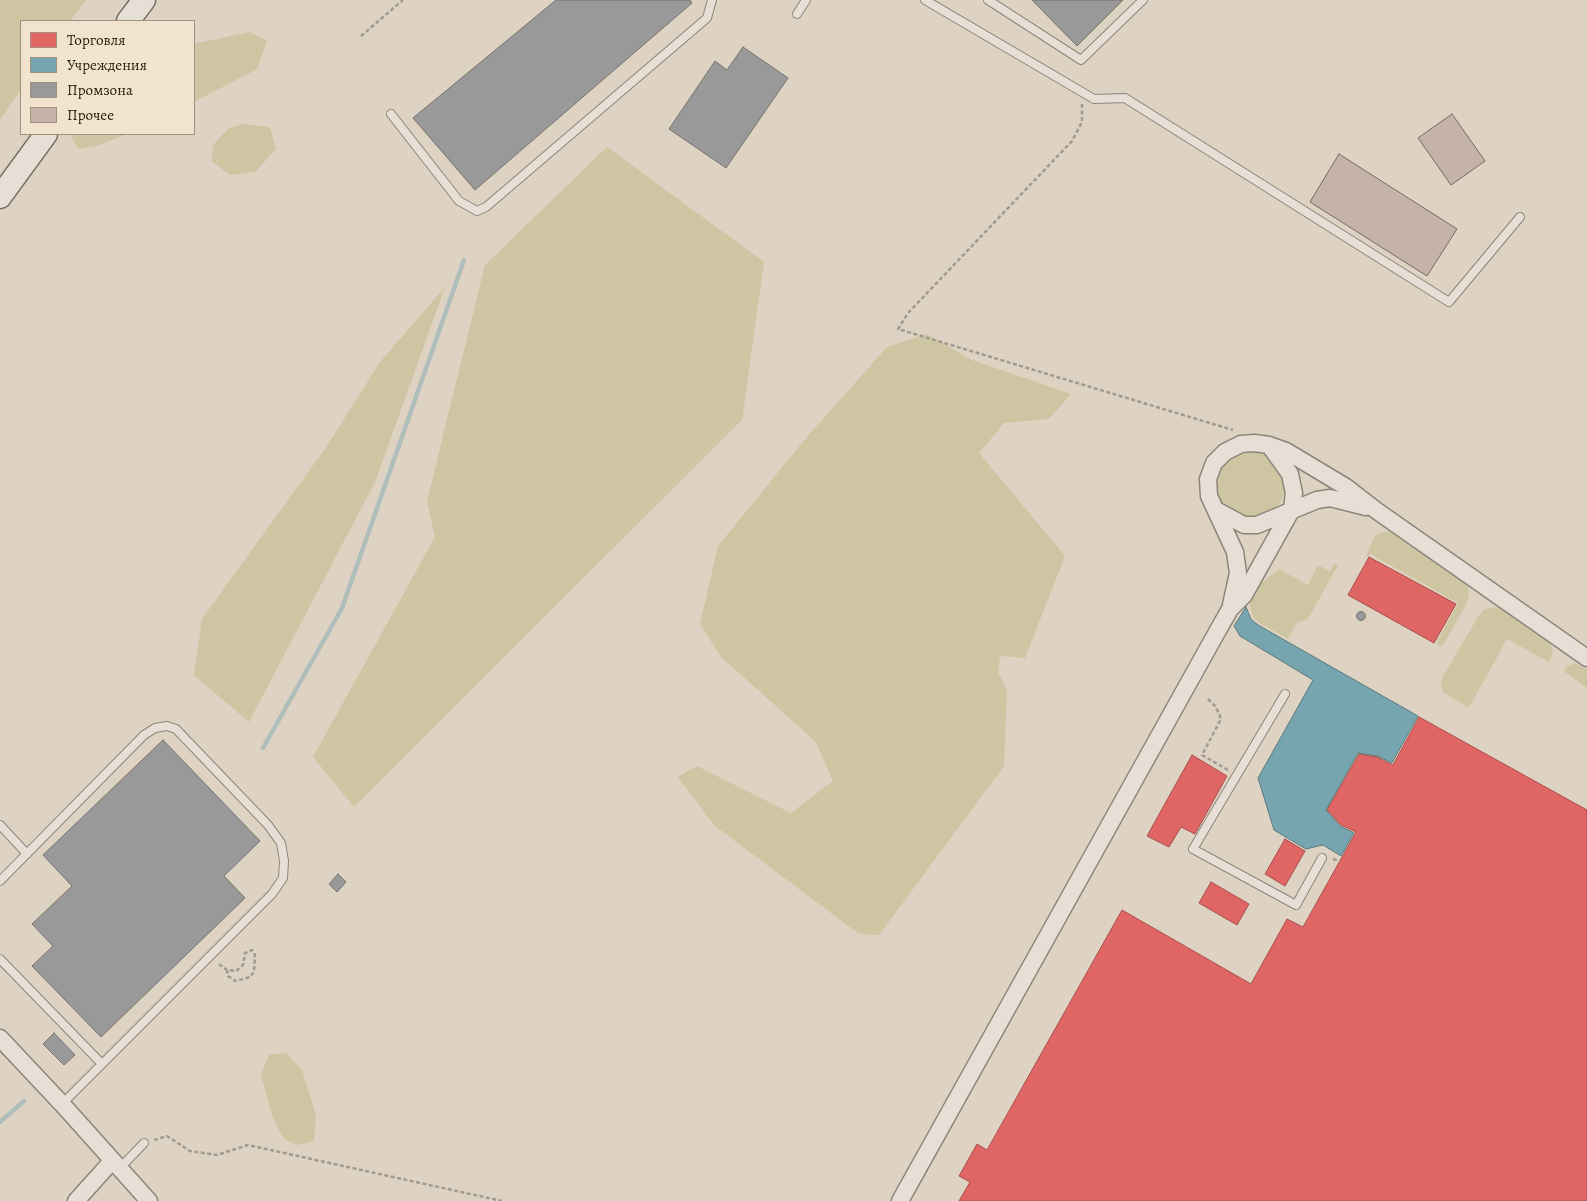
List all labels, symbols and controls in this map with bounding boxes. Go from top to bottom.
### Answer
legend [20,20,195,135]
text: Торговля [67,30,125,50]
text: Учреждения [67,55,147,75]
text: Промзона [67,80,133,100]
text: Прочее [67,105,114,125]

